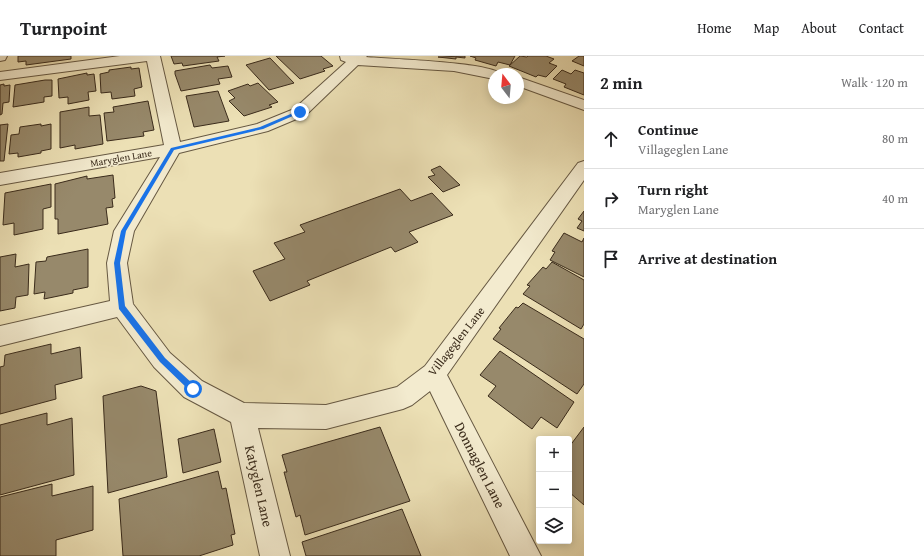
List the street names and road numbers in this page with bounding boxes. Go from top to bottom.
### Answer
street label: Maryglen Lane [89,145,153,171]
street label: Villageglen Lane [424,303,489,379]
street label: Donnaglen Lane [450,418,511,512]
street label: Katyglen Lane [240,443,278,529]

